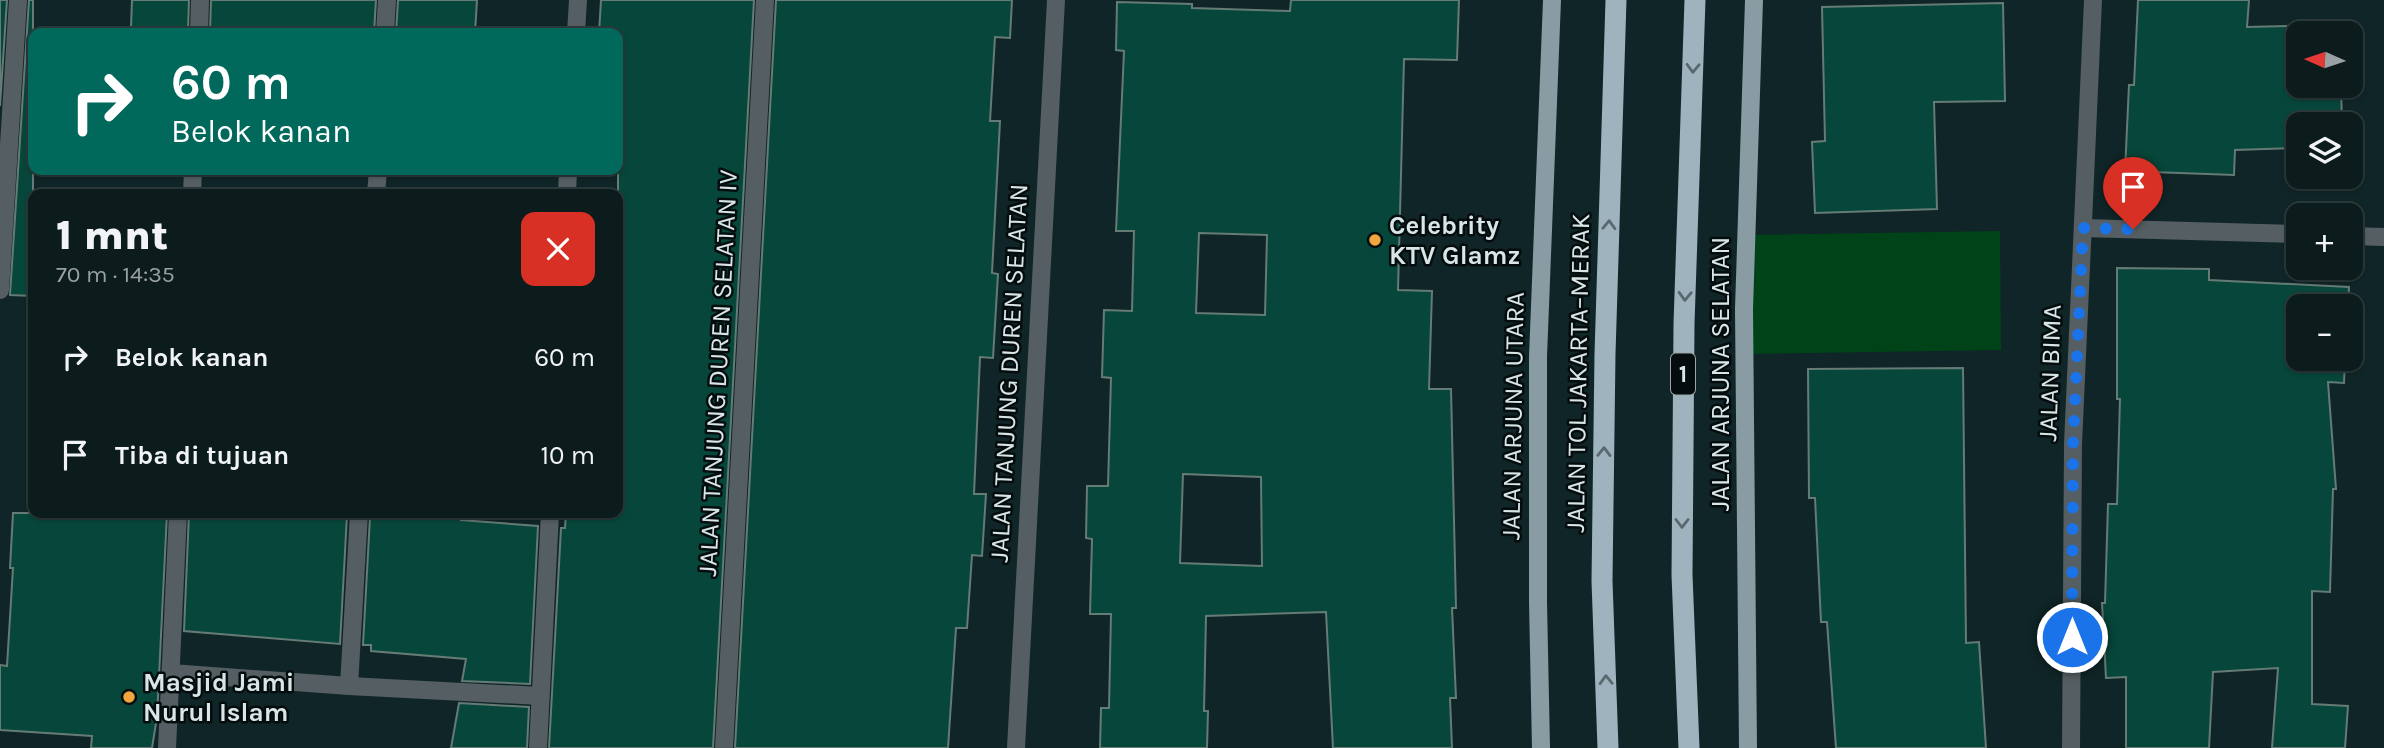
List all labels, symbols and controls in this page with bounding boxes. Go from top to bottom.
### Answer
north arrow [2286,21,2362,98]
map controls [2286,21,2363,371]
text: 60 m [171,54,291,111]
icon: right [56,56,147,147]
one-way arrow [1685,63,1700,74]
button: layers [2286,112,2363,189]
text: Belok kanan [171,113,351,150]
pin [2103,157,2163,229]
icon: arrive [2114,168,2152,206]
street label: JALAN TANJUNG DUREN SELATAN IV [692,169,744,577]
street label: JALAN TANJUNG DUREN SELATAN [984,183,1034,563]
button: + [2286,203,2363,280]
text: 1 mnt [56,210,168,260]
place label: Celebrity KTV Glamz [1389,210,1520,271]
button: close [521,212,595,286]
street label: JALAN TOL JAKARTA–MERAK [1560,213,1596,533]
one-way arrow [1602,219,1617,230]
marker: Celebrity KTV Glamz [1367,232,1383,248]
street label: JALAN ARJUNA SELATAN [1705,237,1736,511]
text: 70 m · 14:35 [56,261,175,288]
one-way arrow [1677,290,1692,301]
street label: JALAN ARJUNA UTARA [1495,291,1531,540]
button: − [2286,294,2363,371]
street label: JALAN BIMA [2032,304,2068,442]
icon: right [56,338,94,376]
text: Belok kanan [115,342,268,373]
text: 60 m [534,342,595,373]
road number: 1 [1671,354,1695,394]
icon: arrive [56,436,94,474]
text: Tiba di tujuan [115,440,289,471]
text: 10 m [540,440,595,471]
one-way arrow [1596,447,1612,457]
one-way arrow [1674,518,1690,529]
position arrow [2035,600,2109,674]
place label: Masjid Jami Nurul Islam [143,667,294,728]
one-way arrow [1598,674,1613,685]
marker: Masjid Jami Nurul Islam [121,689,137,705]

